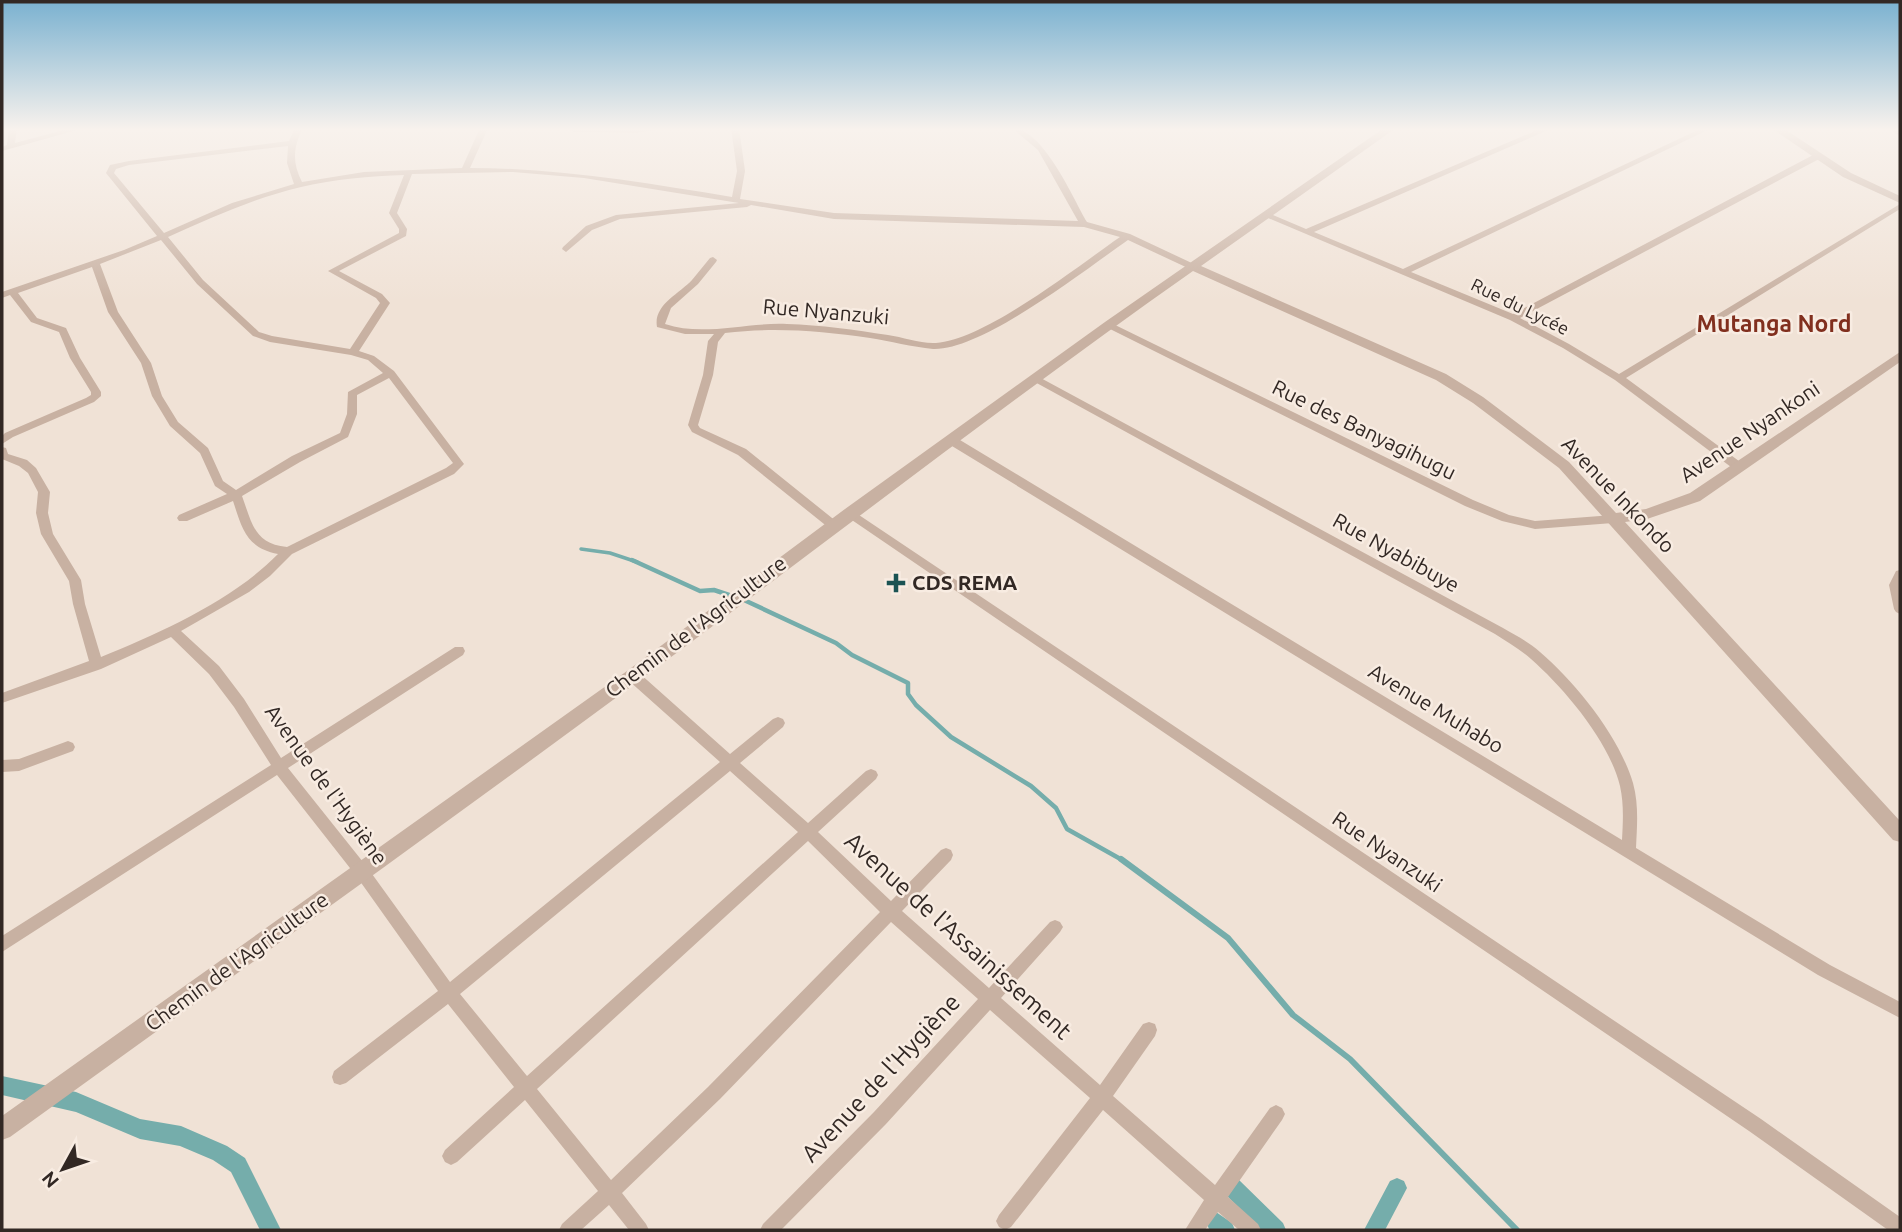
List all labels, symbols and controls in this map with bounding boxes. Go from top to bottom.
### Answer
street label: Rue du Lycée [1468,274,1573,338]
street label: Rue Nyanzuki [762,294,890,328]
district label: Mutanga Nord [1697,311,1851,336]
street label: Rue des Banyagihugu [1269,374,1460,484]
street label: Avenue Nyankoni [1675,376,1824,487]
street label: Avenue Inkondo [1557,431,1680,557]
street label: Rue Nyabibuye [1329,508,1464,597]
street label: Chemin de l'Agriculture [600,550,791,702]
place label: CDS REMA [912,570,1018,594]
marker: CDS REMA [886,573,906,593]
street label: Avenue Muhabo [1365,658,1508,758]
street label: Avenue de l'Hygiène [261,700,393,869]
street label: Rue Nyanzuki [1328,806,1447,897]
street label: Avenue de l'Assainissement [840,827,1078,1045]
street label: Chemin de l'Agriculture [140,887,333,1036]
street label: Avenue de l'Hygiène [796,988,965,1167]
north arrow [28,1134,98,1204]
text: N [37,1167,63,1192]

